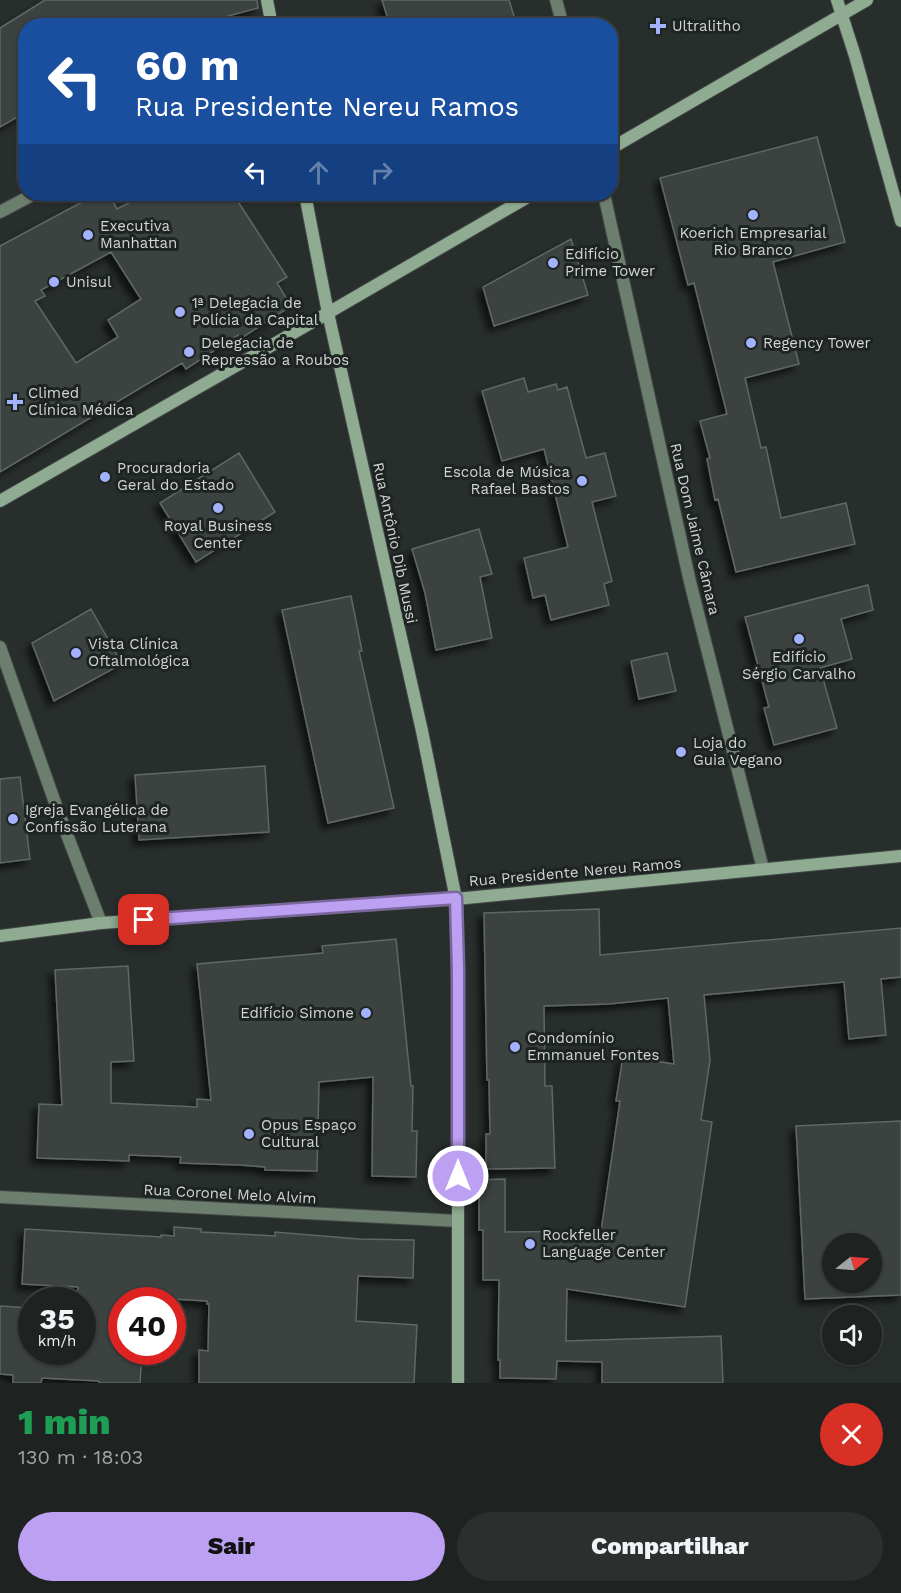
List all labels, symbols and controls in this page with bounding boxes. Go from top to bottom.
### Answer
marker: Ultralitho [649,17,667,35]
place label: Ultralitho [672,17,741,35]
text: 60 m [135,41,239,90]
icon: left [36,42,114,120]
text: Rua Presidente Nereu Ramos [135,91,519,123]
icon: left [239,156,272,189]
icon: ahead [302,156,335,189]
icon: right [365,156,398,189]
marker: Koerich Empresarial Rio Branco [746,208,760,222]
place label: Executiva Manhattan [100,217,177,252]
place label: Koerich Empresarial Rio Branco [679,224,827,259]
marker: Executiva Manhattan [81,228,95,242]
place label: Edifício Prime Tower [565,245,655,280]
marker: Edifício Prime Tower [546,256,560,270]
place label: Unisul [66,273,112,291]
marker: Unisul [47,275,61,289]
place label: 1ª Delegacia de Polícia da Capital [192,294,319,329]
marker: 1ª Delegacia de Polícia da Capital [173,305,187,319]
place label: Delegacia de Repressão a Roubos [201,334,349,369]
place label: Regency Tower [763,334,871,352]
marker: Regency Tower [744,336,758,350]
marker: Delegacia de Repressão a Roubos [182,345,196,359]
place label: Climed Clínica Médica [28,384,134,419]
marker: Climed Clínica Médica [6,393,24,411]
street label: Rua Dom Jaime Câmara [666,441,724,617]
place label: Procuradoria Geral do Estado [117,459,234,494]
street label: Rua Antônio Dib Mussi [369,461,421,625]
place label: Escola de Música Rafael Bastos [443,463,571,498]
marker: Procuradoria Geral do Estado [98,470,112,484]
marker: Escola de Música Rafael Bastos [575,474,589,488]
marker: Royal Business Center [211,501,225,515]
place label: Royal Business Center [164,517,272,552]
marker: Edifício Sérgio Carvalho [792,632,806,646]
place label: Vista Clínica Oftalmológica [88,635,190,670]
marker: Vista Clínica Oftalmológica [69,646,83,660]
place label: Edifício Sérgio Carvalho [742,648,856,683]
place label: Loja do Guia Vegano [693,734,782,769]
marker: Loja do Guia Vegano [674,745,688,759]
place label: Igreja Evangélica de Confissão Luterana [25,801,168,836]
marker: Igreja Evangélica de Confissão Luterana [6,812,20,826]
street label: Rua Presidente Nereu Ramos [468,854,682,890]
pin [118,894,169,945]
icon: arrive [127,903,160,936]
place label: Edifício Simone [240,1004,354,1022]
marker: Edifício Simone [359,1006,373,1020]
place label: Condomínio Emmanuel Fontes [527,1029,659,1064]
marker: Condomínio Emmanuel Fontes [508,1040,522,1054]
place label: Opus Espaço Cultural [261,1116,357,1151]
marker: Opus Espaço Cultural [242,1127,256,1141]
position arrow [426,1144,490,1208]
street label: Rua Coronel Melo Alvim [143,1180,317,1208]
place label: Rockfeller Language Center [542,1226,665,1261]
north arrow [822,1233,882,1293]
map controls [822,1233,882,1365]
marker: Rockfeller Language Center [523,1237,537,1251]
speed limit sign: 40 [108,1287,186,1365]
text: 35 [39,1301,75,1336]
button: sound [822,1305,882,1365]
text: km/h [38,1332,76,1350]
text: 1 min [18,1401,111,1443]
button: close [820,1403,883,1466]
text: 130 m · 18:03 [18,1445,143,1469]
button: Sair [18,1512,445,1581]
button: Compartilhar [457,1512,883,1581]

